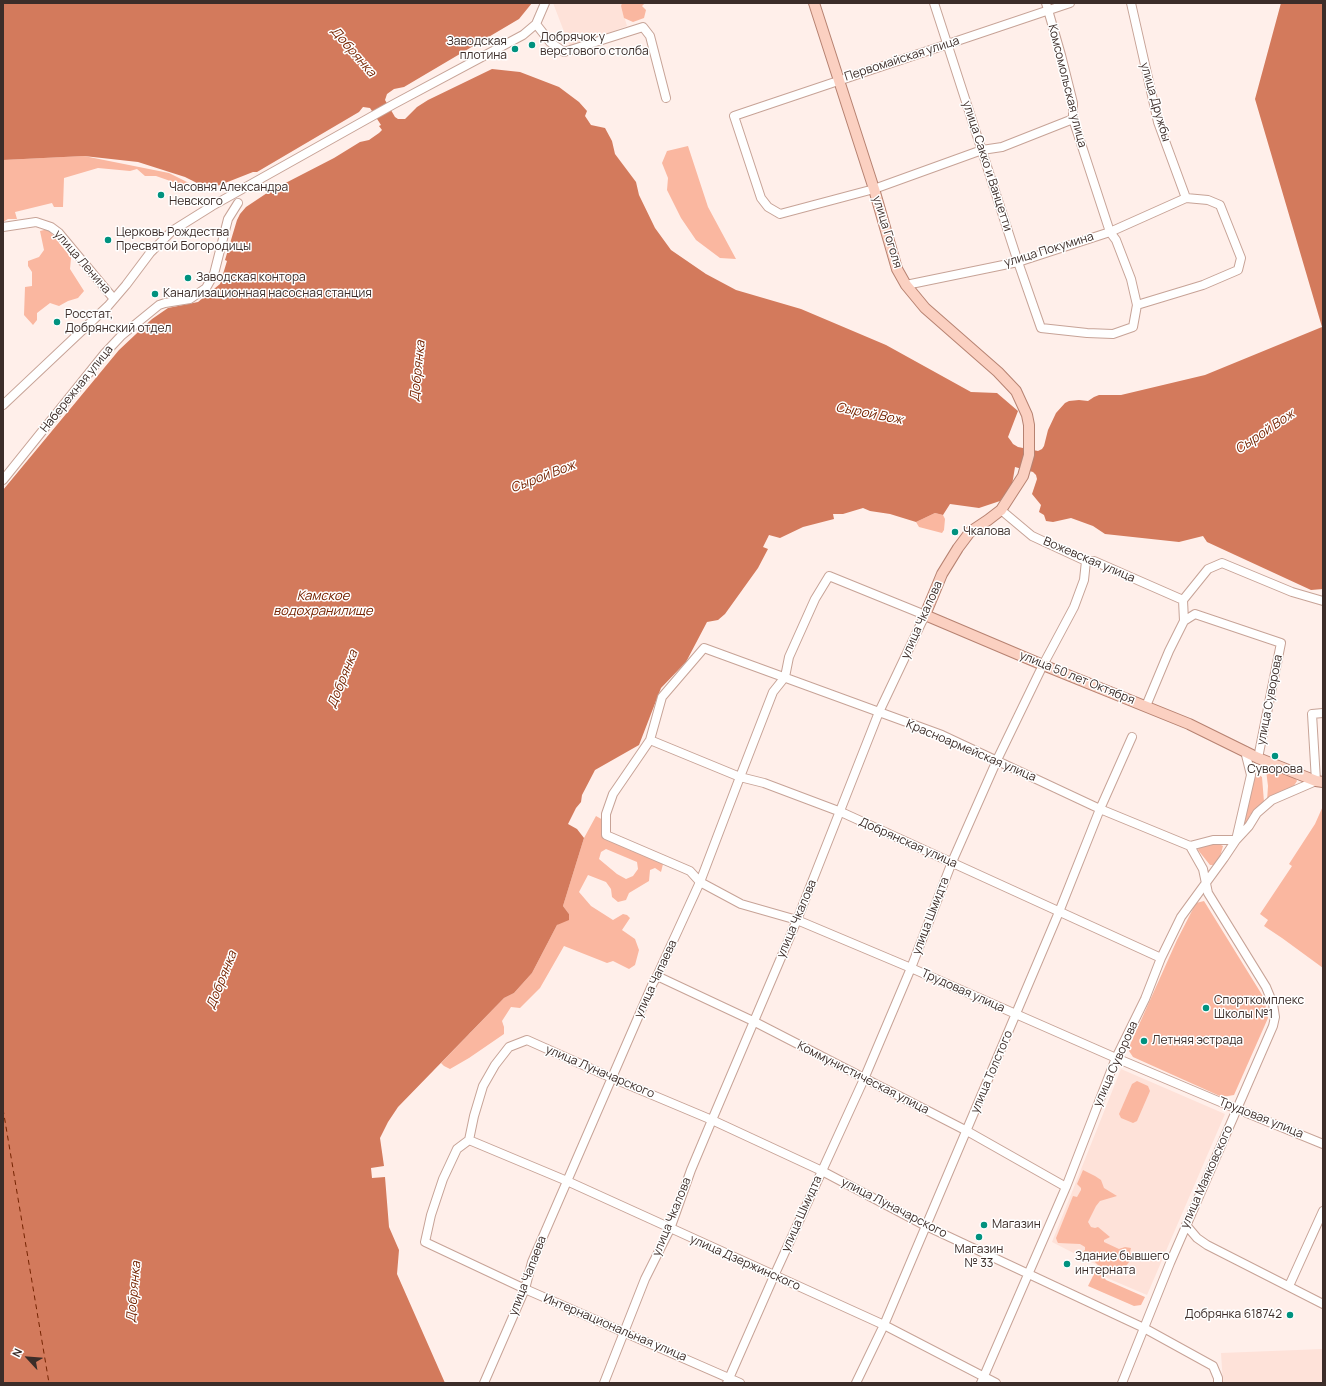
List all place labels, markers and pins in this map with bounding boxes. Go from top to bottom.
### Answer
place label: Добрячок у верстового столба [540,31,649,59]
place label: Заводская плотина [447,35,507,63]
marker: Добрячок у верстового столба [527,40,537,50]
marker: Заводская плотина [510,44,520,54]
place label: Часовня Александра Невского [169,181,288,209]
marker: Часовня Александра Невского [156,190,166,200]
place label: Церковь Рождества Пресвятой Богородицы [116,226,251,254]
marker: Церковь Рождества Пресвятой Богородицы [103,235,113,245]
place label: Заводская контора [196,271,306,285]
marker: Заводская контора [183,273,193,283]
place label: Канализационная насосная станция [163,287,372,301]
marker: Канализационная насосная станция [150,289,160,299]
place label: Росстат, Добрянский отдел [65,308,171,336]
marker: Росстат, Добрянский отдел [52,317,62,327]
place label: Чкалова [963,525,1010,539]
marker: Чкалова [950,527,960,537]
marker: Суворова [1270,751,1280,761]
place label: Суворова [1247,763,1303,777]
place label: Спорткомплекс Школы №1 [1214,994,1304,1022]
marker: Спорткомплекс Школы №1 [1201,1003,1211,1013]
place label: Летняя эстрада [1152,1034,1243,1048]
marker: Летняя эстрада [1139,1036,1149,1046]
place label: Магазин [992,1218,1041,1232]
marker: Магазин [979,1220,989,1230]
marker: Магазин № 33 [974,1232,984,1242]
place label: Магазин № 33 [955,1243,1003,1271]
place label: Здание бывшего интерната [1075,1250,1169,1278]
marker: Здание бывшего интерната [1062,1259,1072,1269]
place label: Добрянка 618742 [1185,1308,1282,1322]
marker: Добрянка 618742 [1285,1310,1295,1320]

